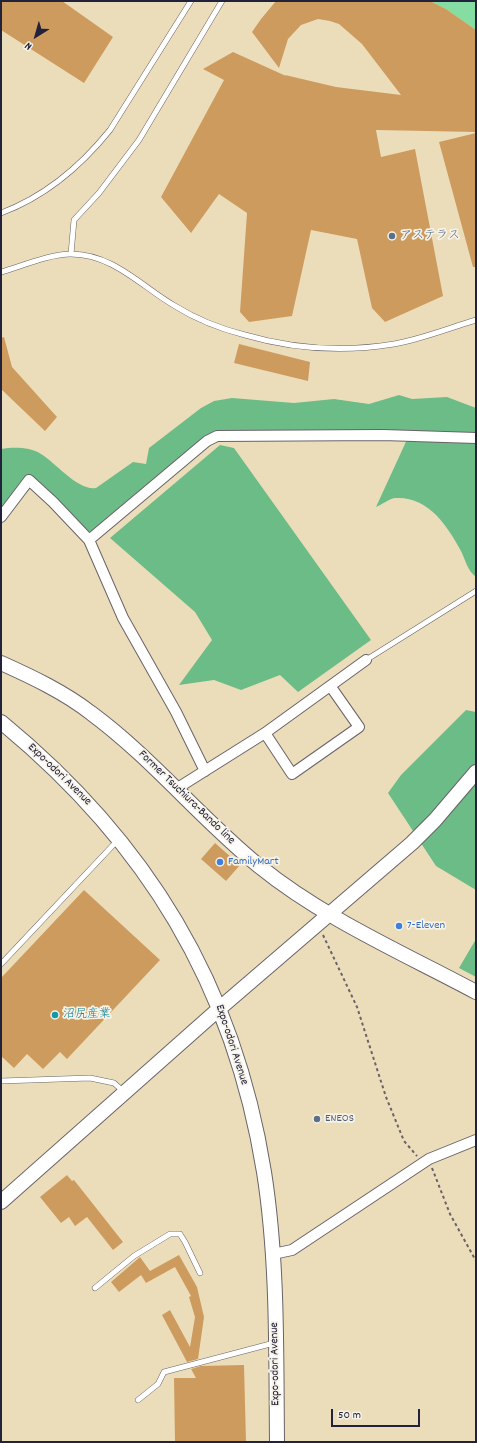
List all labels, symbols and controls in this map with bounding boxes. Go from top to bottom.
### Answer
north arrow [16,16,56,56]
text: N [22,38,36,54]
place label: アステラス [400,229,460,243]
marker: アステラス [387,231,397,241]
street label: Expo-odori Avenue [24,741,94,809]
street label: Former Tsuchiura-Bando line [135,748,237,848]
place label: FamilyMart [228,855,279,869]
marker: FamilyMart [215,857,225,867]
place label: 7-Eleven [407,919,445,933]
marker: 7-Eleven [394,921,404,931]
street label: Expo-odori Avenue [211,1003,251,1087]
place label: 沼尻産業 [63,1008,111,1022]
marker: 沼尻産業 [50,1010,60,1020]
place label: ENEOS [325,1112,354,1126]
marker: ENEOS [312,1114,322,1124]
street label: Expo-odori Avenue [268,1322,284,1406]
scale bar [333,1401,422,1427]
text: 50 m [338,1407,361,1424]

